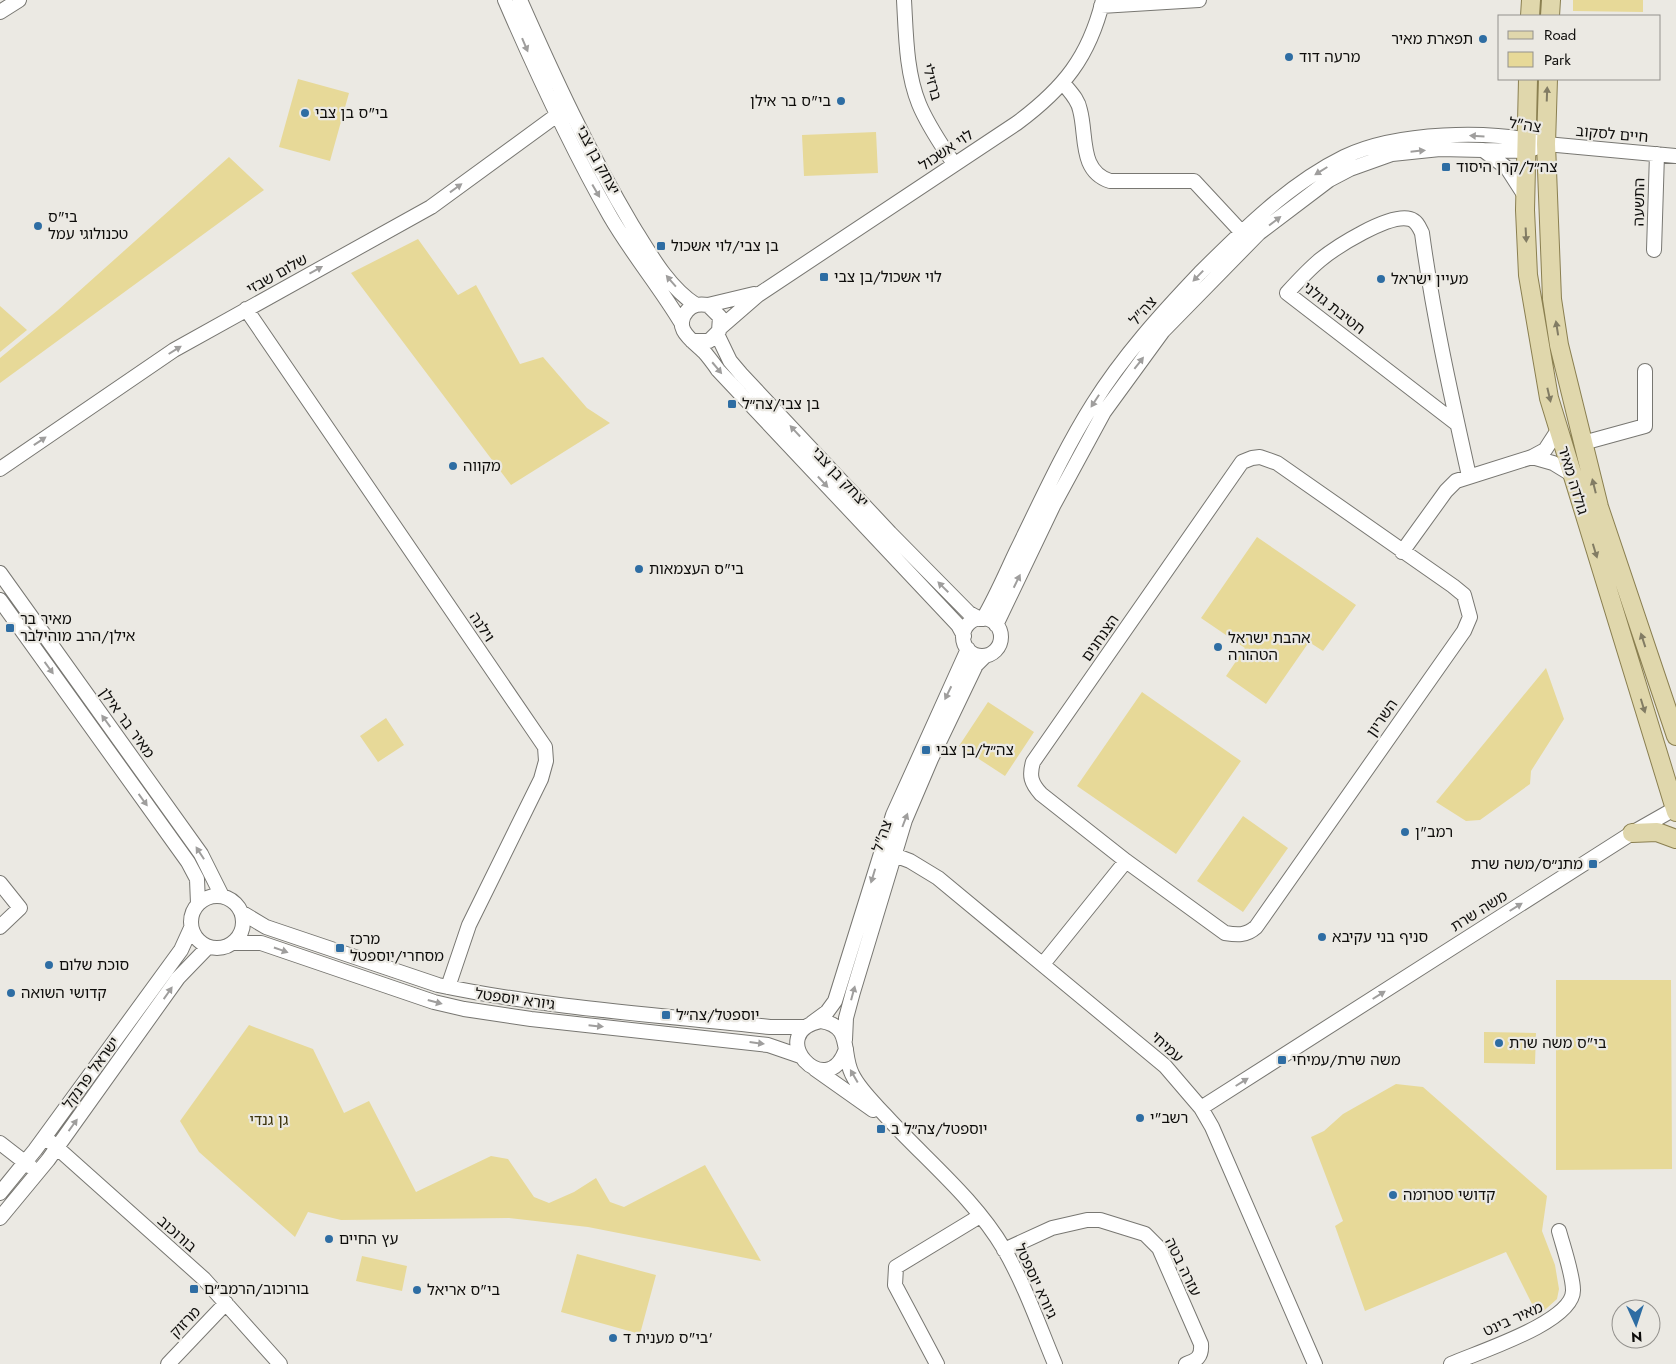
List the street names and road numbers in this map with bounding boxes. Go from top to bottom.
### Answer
street label: ברזילי [916,61,948,103]
street label: צה"ל [1507,112,1543,138]
street label: חיים לסקוב [1575,120,1649,148]
street label: יצחק בן צבי [571,121,625,199]
street label: לוי אשכול [915,124,978,176]
street label: התשעה [1628,177,1650,227]
street label: שלום שבזי [243,248,311,300]
street label: חטיבת גולני [1298,277,1370,339]
street label: צה"ל [1124,291,1162,331]
street label: יצחק בן צבי [806,442,874,512]
street label: גולדה מאיר [1552,443,1594,517]
street label: וילנה [464,608,500,646]
street label: הצנחנים [1076,610,1124,666]
street label: מאיר בר אילן [94,683,160,763]
street label: השריון [1361,695,1403,741]
street label: צה"ל [866,817,898,855]
street label: משה שרת [1446,885,1512,937]
street label: גיורא יוספטל [474,983,557,1016]
street label: עמיחי [1146,1026,1188,1068]
street label: ישראל פרנקל [57,1032,125,1114]
street label: בורוכוב [153,1210,202,1258]
street label: עזרה בטה [1159,1234,1207,1300]
street label: גיורא יוספטל [1009,1240,1063,1322]
street label: מאיר בינט [1480,1296,1547,1342]
street label: מרזוק [164,1301,206,1343]

